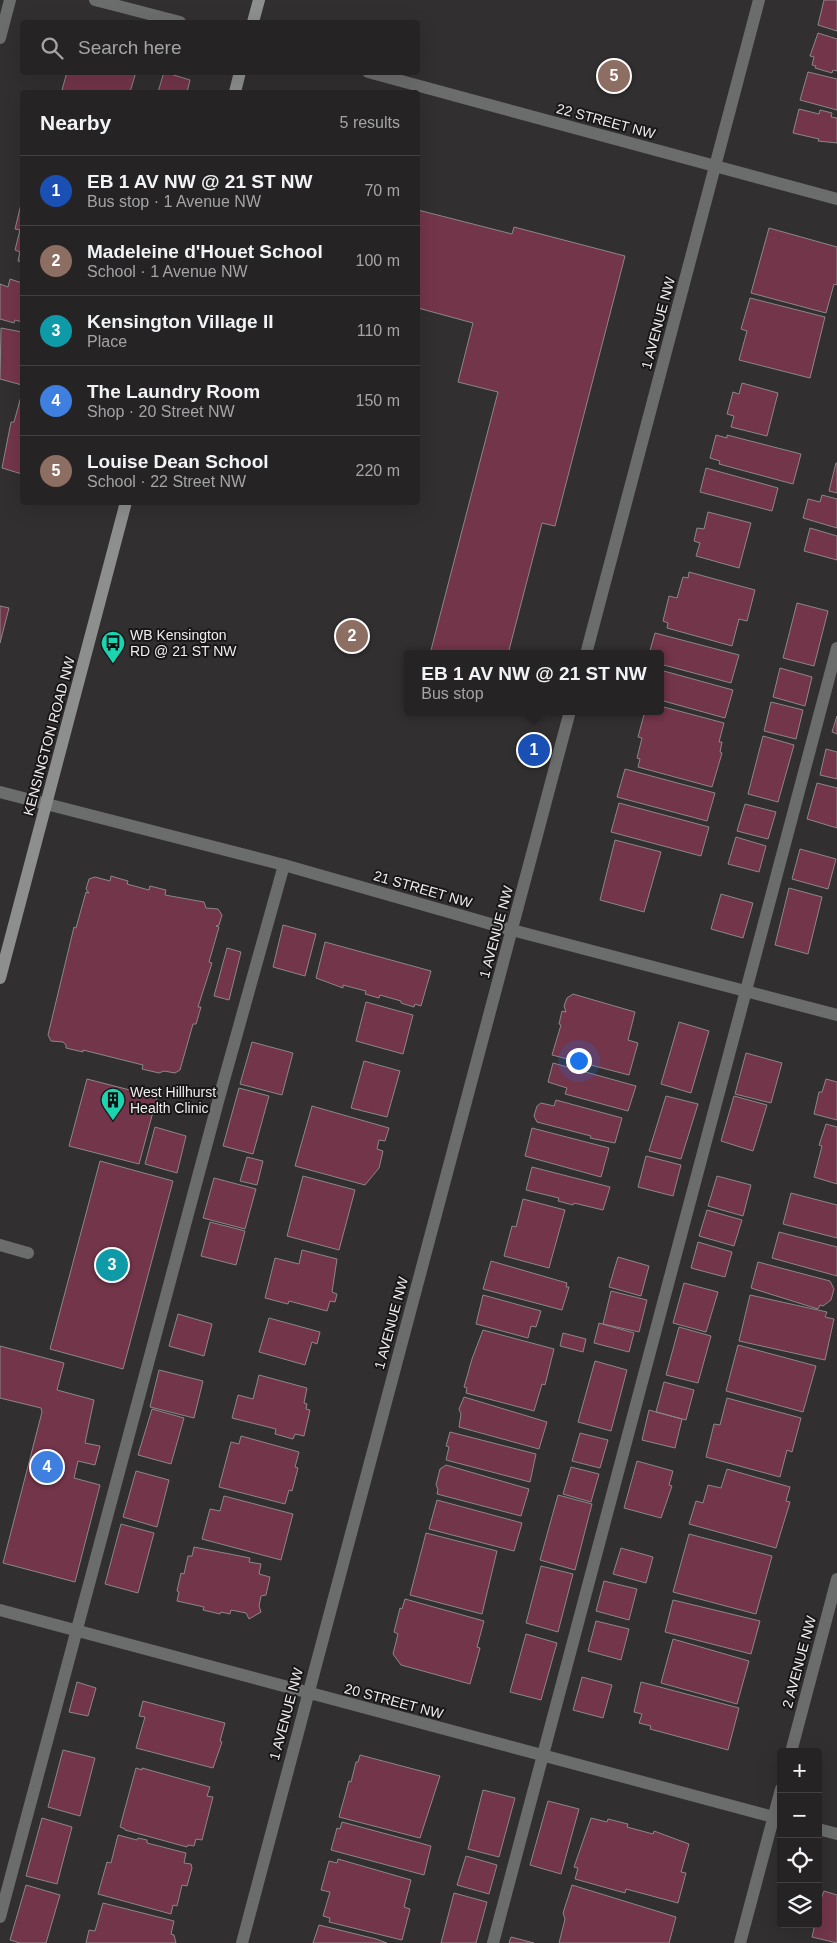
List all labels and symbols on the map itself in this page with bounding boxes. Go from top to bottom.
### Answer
pin: 5 [598,57,630,95]
street label: 22 STREET NW [555,100,658,142]
street label: 1 AVENUE NW [638,274,678,371]
pin: 2 [336,617,368,655]
place label: WB Kensington RD @ 21 ST NW [130,627,237,659]
bus stop icon: WB Kensington RD @ 21 ST NW [100,630,126,664]
street label: KENSINGTON ROAD NW [20,654,78,817]
pin: 1 [518,731,550,769]
street label: 21 STREET NW [372,867,475,911]
street label: 1 AVENUE NW [476,883,516,980]
your location [566,1048,592,1074]
place label: West Hillhurst Health Clinic [130,1084,216,1116]
building icon: West Hillhurst Health Clinic [100,1087,126,1121]
pin: 3 [96,1246,128,1284]
street label: 1 AVENUE NW [371,1274,411,1371]
pin: 4 [31,1448,63,1486]
street label: 2 AVENUE NW [779,1613,819,1710]
street label: 1 AVENUE NW [266,1665,306,1762]
street label: 20 STREET NW [343,1680,446,1722]

